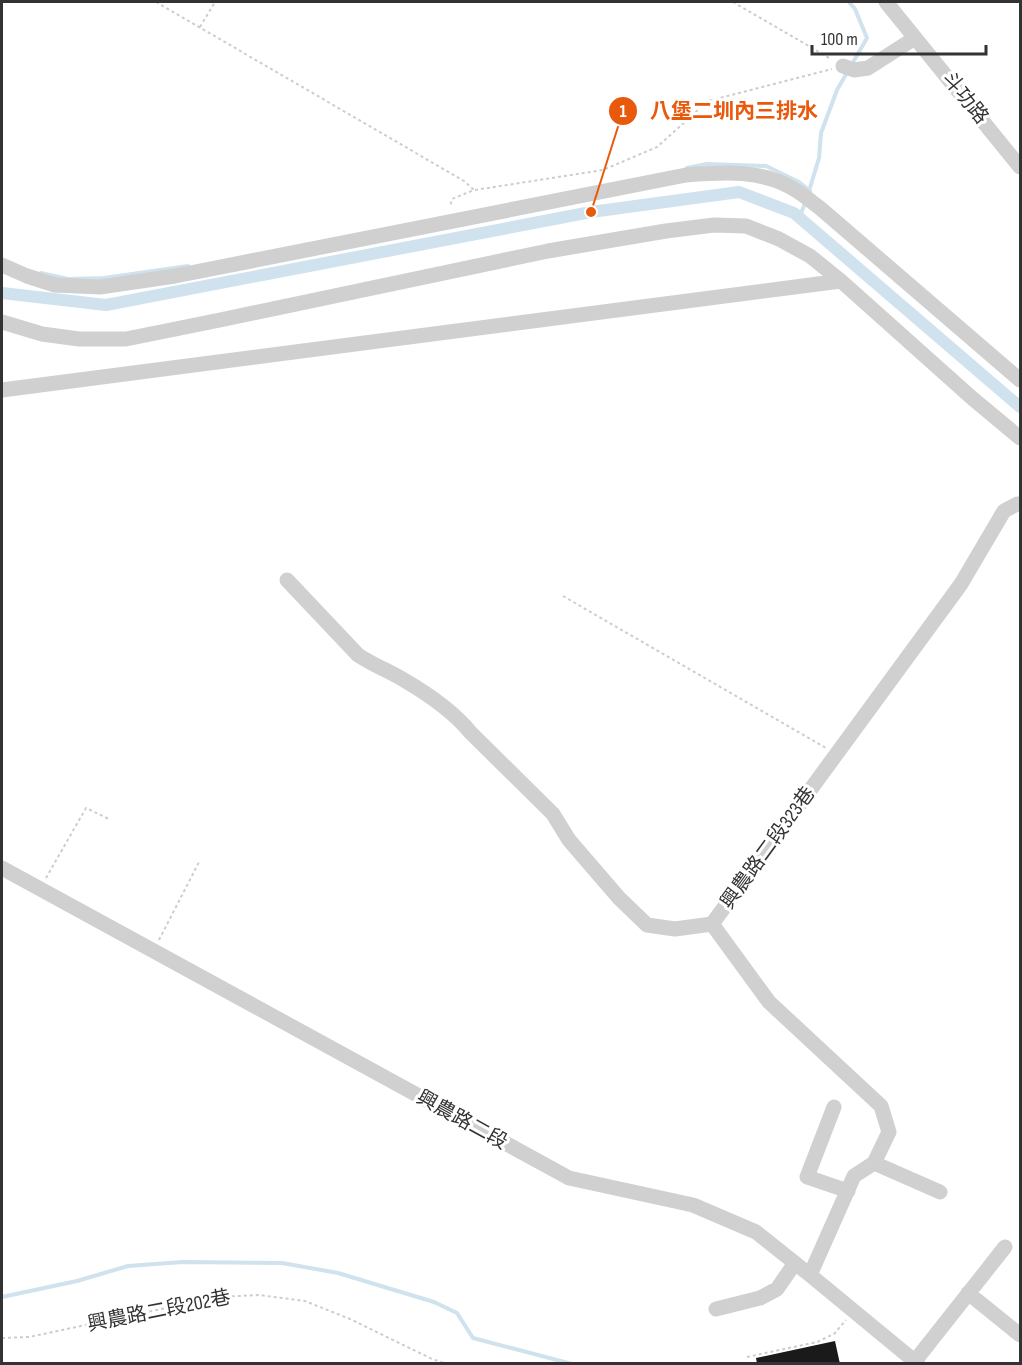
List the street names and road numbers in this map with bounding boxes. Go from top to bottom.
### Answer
street label: 斗功路 [937,67,993,129]
street label: 興農路二段323巷 [716,782,820,914]
street label: 興農路二段 [412,1085,512,1155]
street label: 興農路二段202巷 [85,1285,233,1337]

